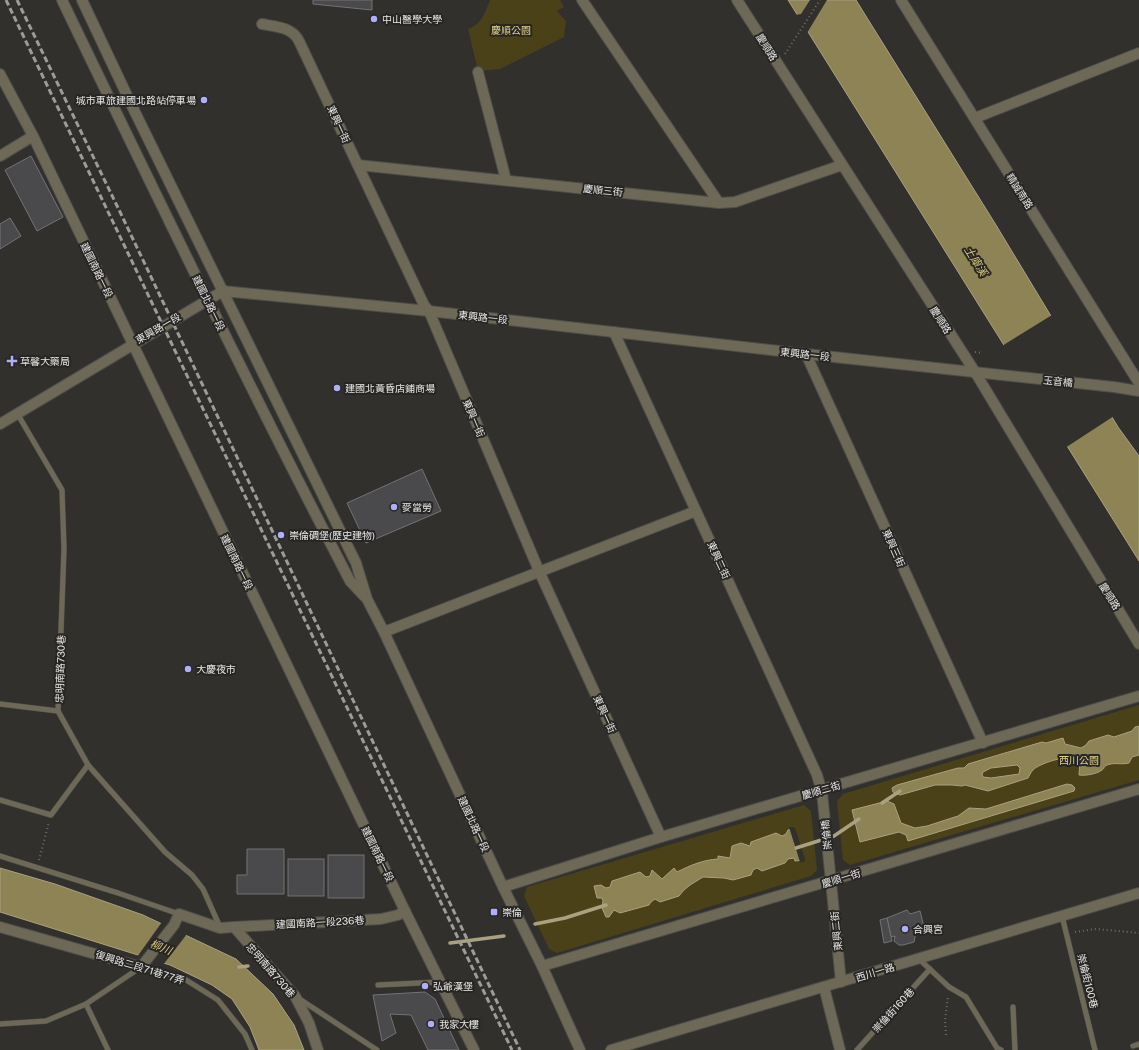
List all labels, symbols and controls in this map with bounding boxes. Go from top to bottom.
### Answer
place label: 中山醫學大學 [382,13,442,25]
marker: 中山醫學大學 [369,14,379,24]
park label: 慶順公園 [491,24,531,36]
street label: 慶順路 [754,31,780,63]
place label: 城市車旅建國北路站停車場 [76,94,196,106]
marker: 城市車旅建國北路站停車場 [199,95,209,105]
street label: 東興一街 [325,103,353,145]
street label: 精誠南路 [1004,171,1036,211]
street label: 慶順三街 [582,182,624,198]
street label: 建國南路一段 [78,240,116,300]
water label: 土庫溪 [962,244,991,280]
street label: 建國北路一段 [190,273,228,333]
street label: 慶順路 [928,304,954,336]
street label: 東興路一段 [458,308,508,326]
street label: 東興路一段 [133,310,183,346]
street label: 東興路一段 [780,345,830,363]
place label: 草馨大藥局 [20,355,70,367]
marker: 草馨大藥局 [7,356,17,366]
street label: 玉音橋 [1042,373,1074,389]
place label: 建國北黃昏店鋪商場 [345,382,435,394]
marker: 建國北黃昏店鋪商場 [332,383,342,393]
street label: 東興一街 [461,397,487,439]
place label: 麥當勞 [402,501,432,513]
marker: 麥當勞 [389,502,399,512]
street label: 東興三街 [880,527,908,569]
place label: 崇倫碉堡(歷史建物) [289,529,375,541]
marker: 崇倫碉堡(歷史建物) [276,530,286,540]
street label: 建國南路一段 [218,532,256,592]
street label: 東興二街 [705,539,733,581]
street label: 慶順路 [1097,580,1123,612]
street label: 忠明南路730巷 [53,635,67,703]
place label: 大慶夜市 [196,663,236,675]
marker: 大慶夜市 [183,664,193,674]
street label: 東興一街 [591,693,619,735]
park label: 西川公園 [1059,754,1099,766]
street label: 慶順二街 [800,779,842,801]
street label: 建國北路一段 [456,794,492,854]
street label: 崇倫橋 [818,819,834,851]
street label: 建國南路一段 [359,824,397,884]
street label: 慶順一街 [820,866,862,890]
place label: 崇倫 [502,906,522,918]
marker: 崇倫 [489,907,499,917]
street label: 東興二街 [828,910,844,952]
street label: 建國南路一段236巷 [276,914,364,930]
place label: 合興宮 [913,923,943,935]
marker: 合興宮 [900,924,910,934]
water label: 柳川 [149,937,174,957]
street label: 忠明南路730巷 [244,940,298,1000]
street label: 復興路二段71巷77弄 [94,948,186,986]
street label: 崇倫街100巷 [1075,952,1101,1010]
street label: 西川一路 [854,960,896,984]
place label: 弘爺漢堡 [433,980,473,992]
marker: 弘爺漢堡 [420,981,430,991]
street label: 崇倫街160巷 [870,985,916,1035]
place label: 我家大樓 [439,1018,479,1030]
marker: 我家大樓 [426,1019,436,1029]

